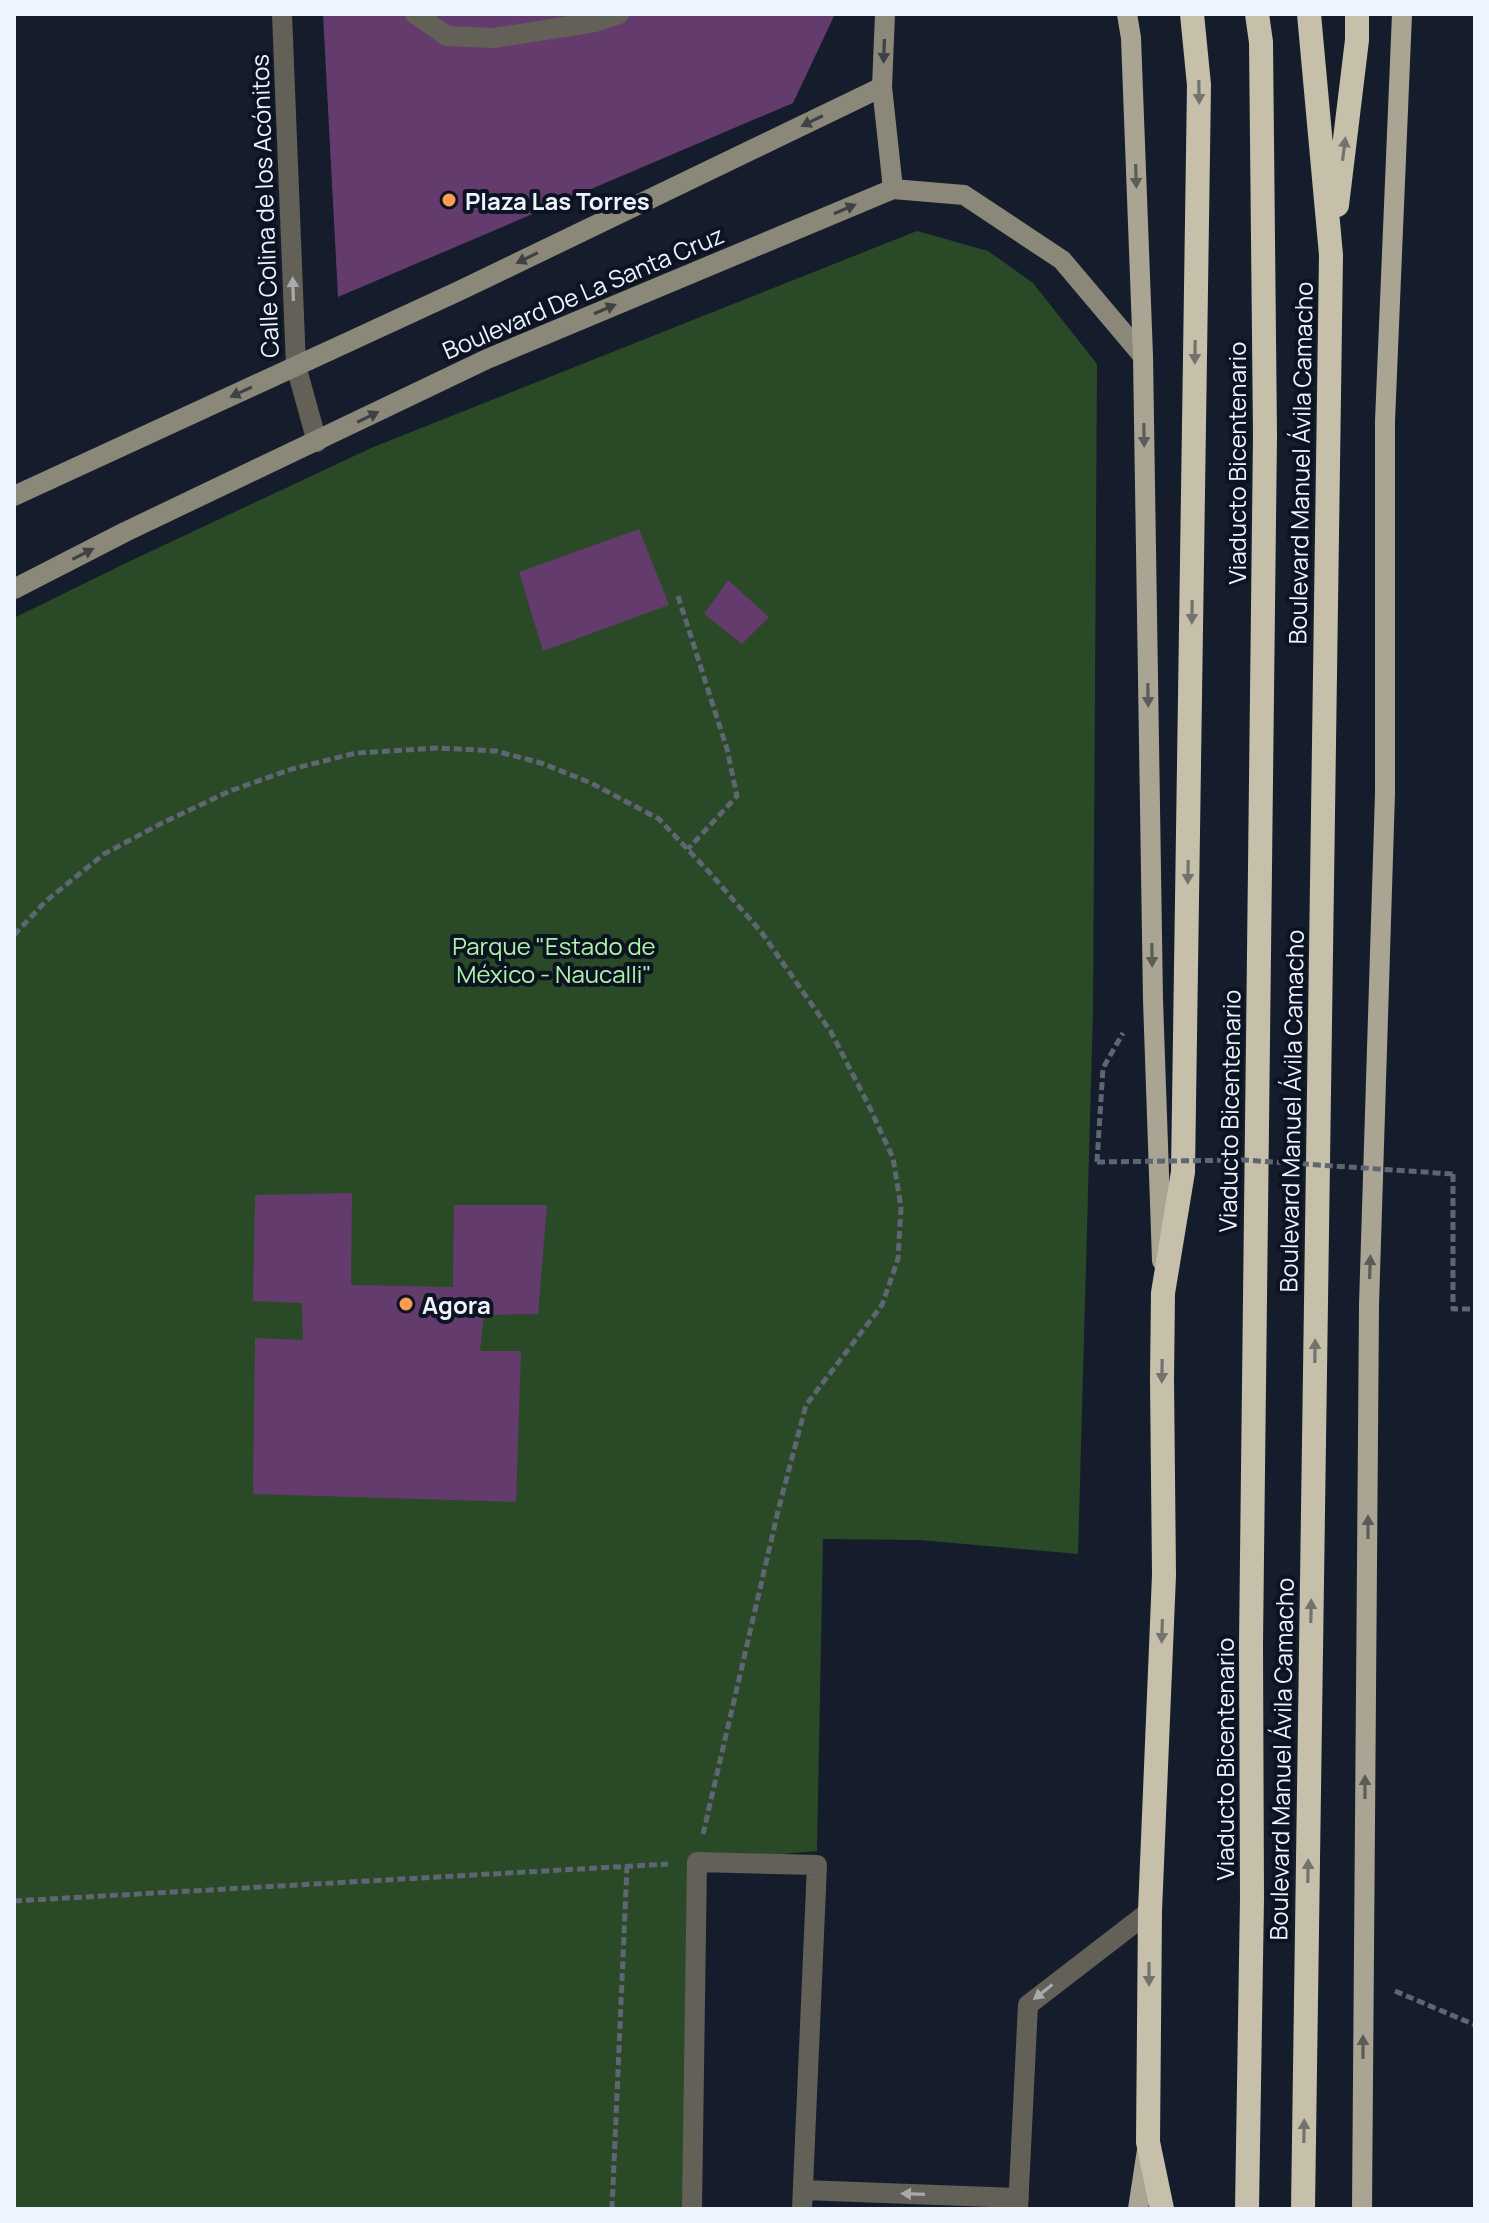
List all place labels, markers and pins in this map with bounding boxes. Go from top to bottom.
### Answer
place label: Plaza Las Torres [465,184,650,217]
marker: Plaza Las Torres [440,191,458,209]
place label: Agora [422,1288,491,1321]
marker: Agora [397,1295,415,1313]

